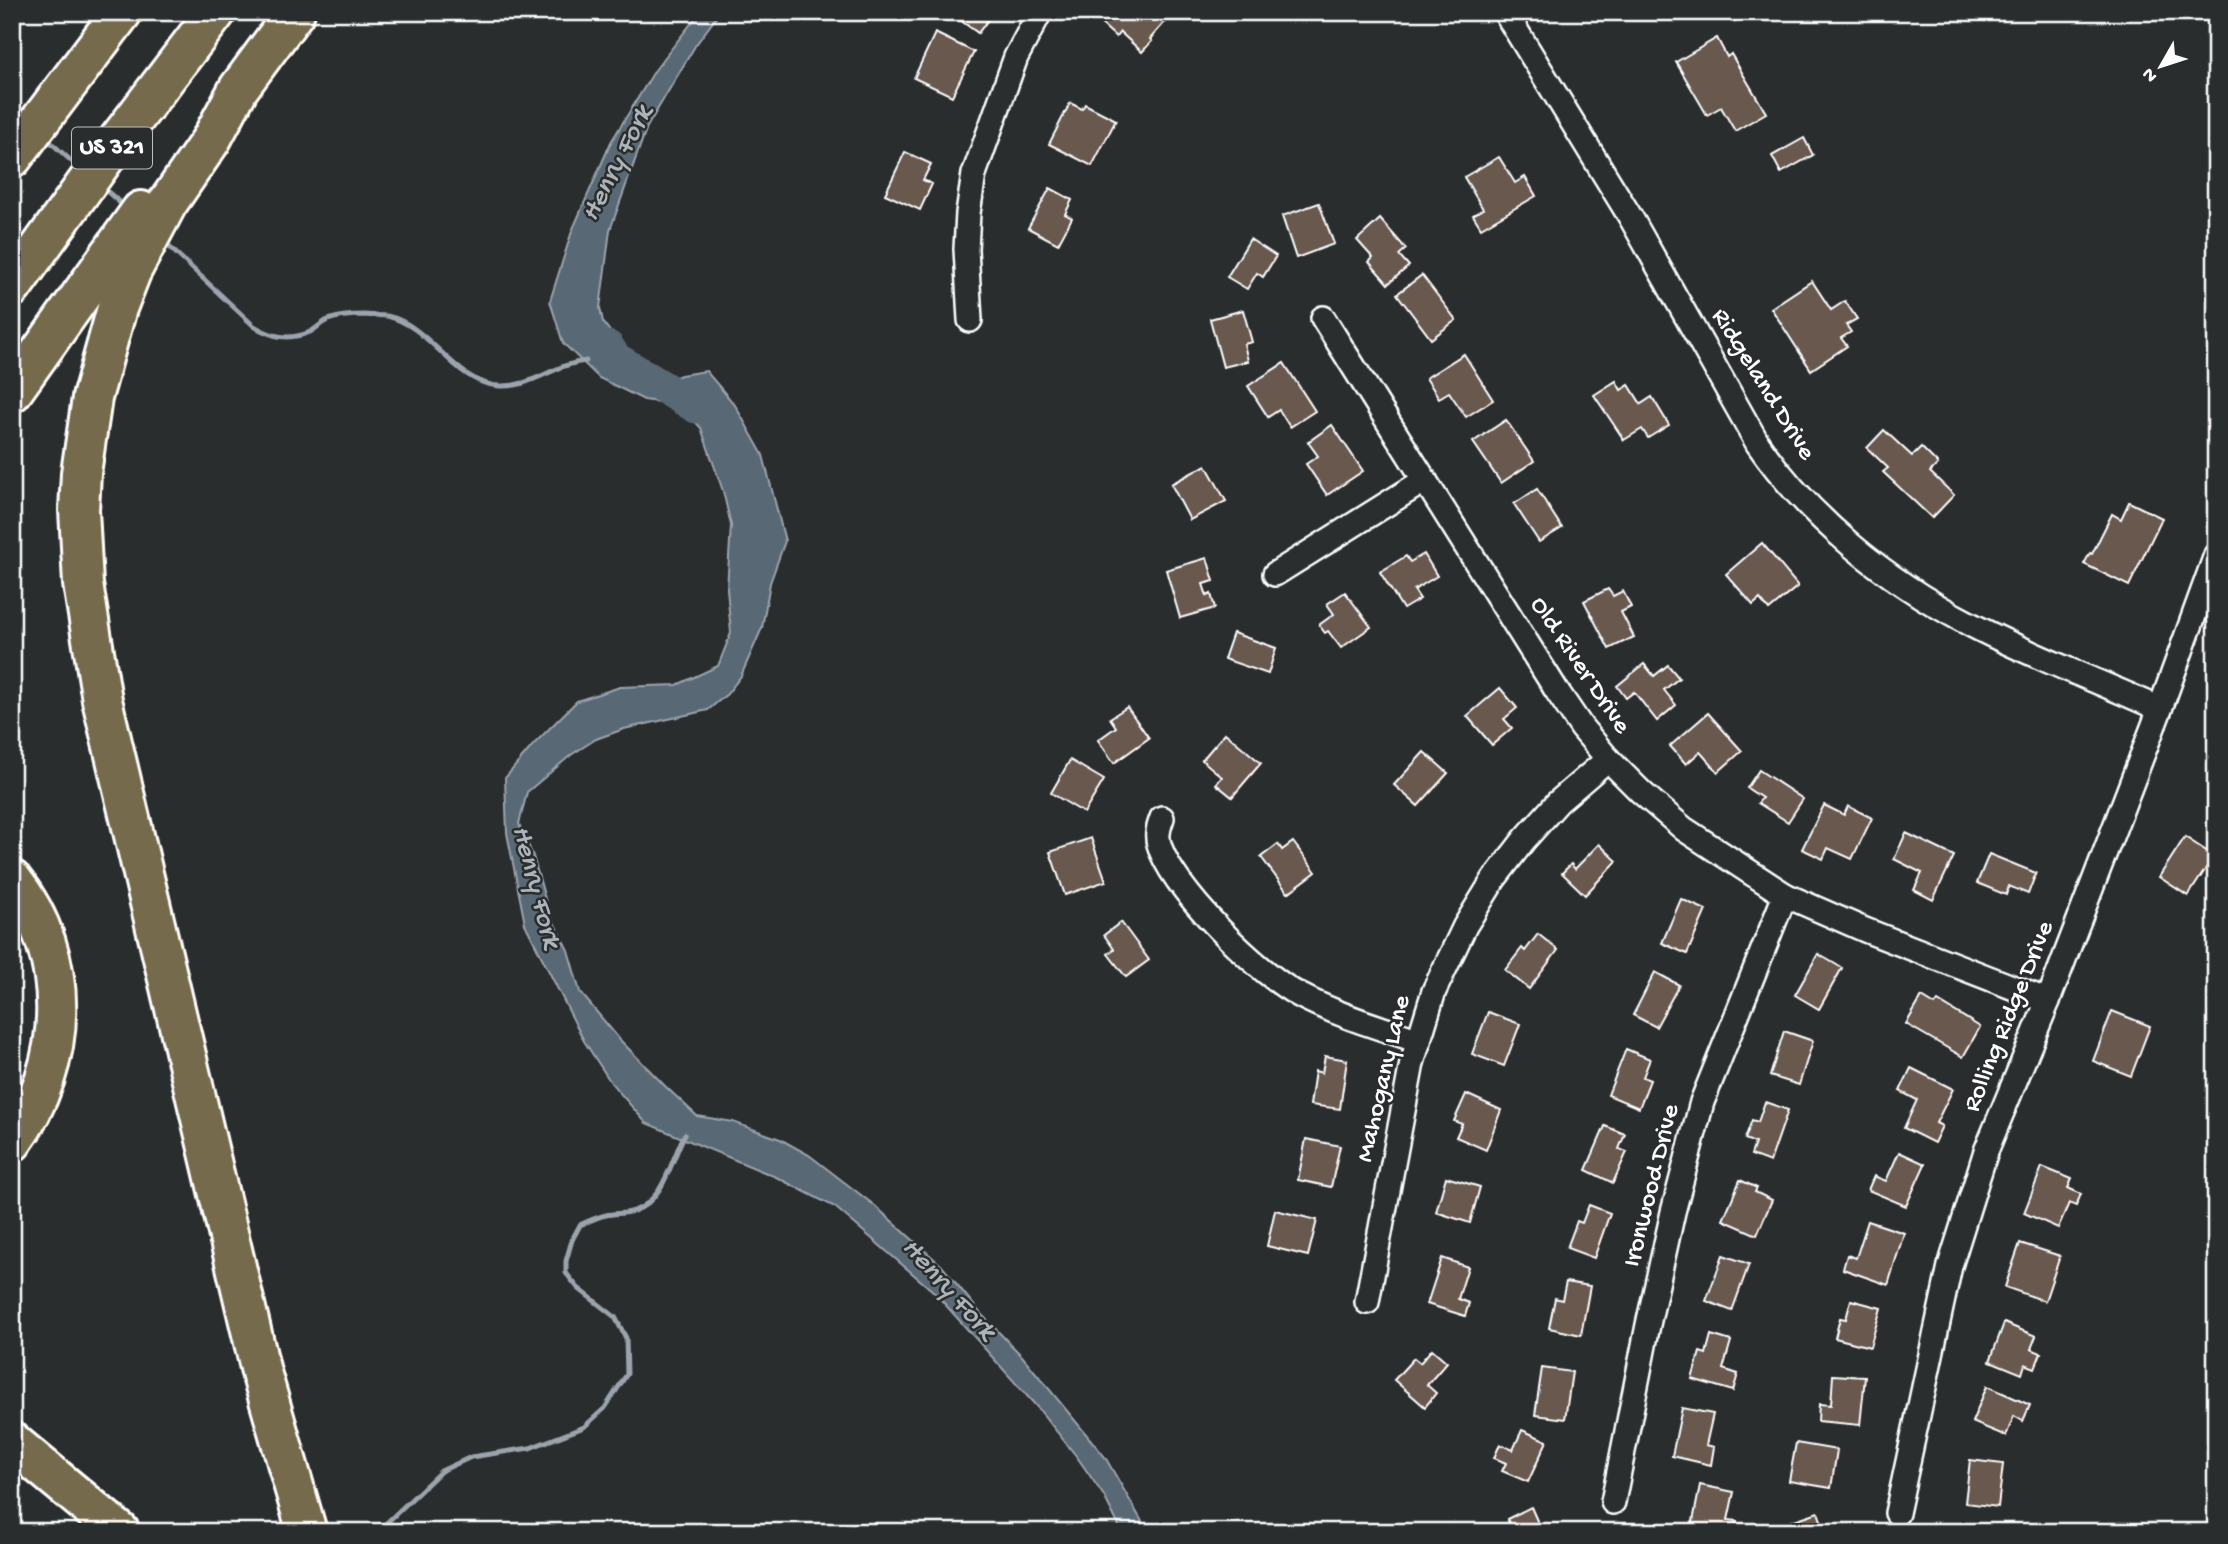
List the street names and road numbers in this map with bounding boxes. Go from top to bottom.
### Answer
road number: US 321 [72,128,152,168]
street label: Ridgeland Drive [1703,303,1821,467]
street label: Old River Drive [1522,591,1637,741]
street label: Rolling Ridge Drive [1958,917,2063,1117]
street label: Mahogany Lane [1351,992,1419,1165]
street label: Ironwood Drive [1618,1101,1688,1271]

